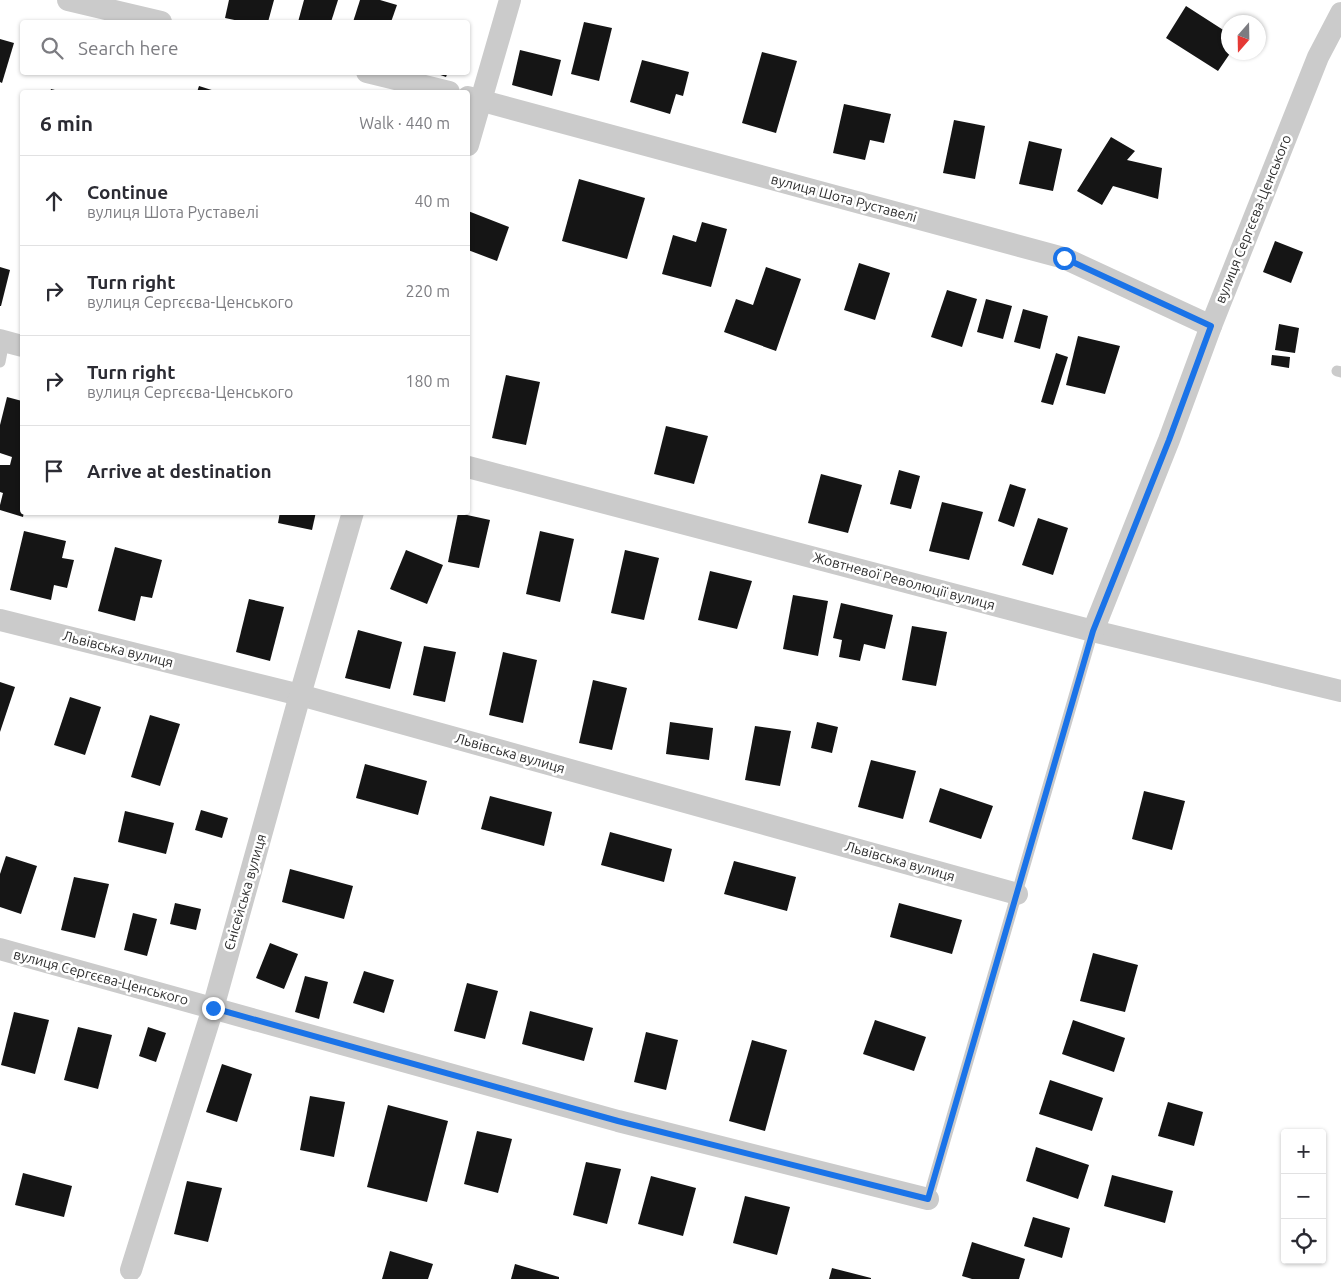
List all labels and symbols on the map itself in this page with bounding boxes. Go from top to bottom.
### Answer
north arrow [1221,15,1266,60]
street label: вулиця Сергєєва-Ценського [1212,132,1294,306]
street label: вулиця Шота Руставелі [769,171,919,225]
route start [1053,247,1076,270]
street label: Жовтневої Революції вулиця [811,549,997,613]
street label: Львівська вулиця [61,628,175,670]
street label: Львівська вулиця [453,730,567,776]
street label: Єнісейська вулиця [221,832,269,952]
street label: Львівська вулиця [843,838,957,884]
street label: вулиця Сергєєва-Ценського [12,946,190,1008]
route end [202,997,225,1020]

